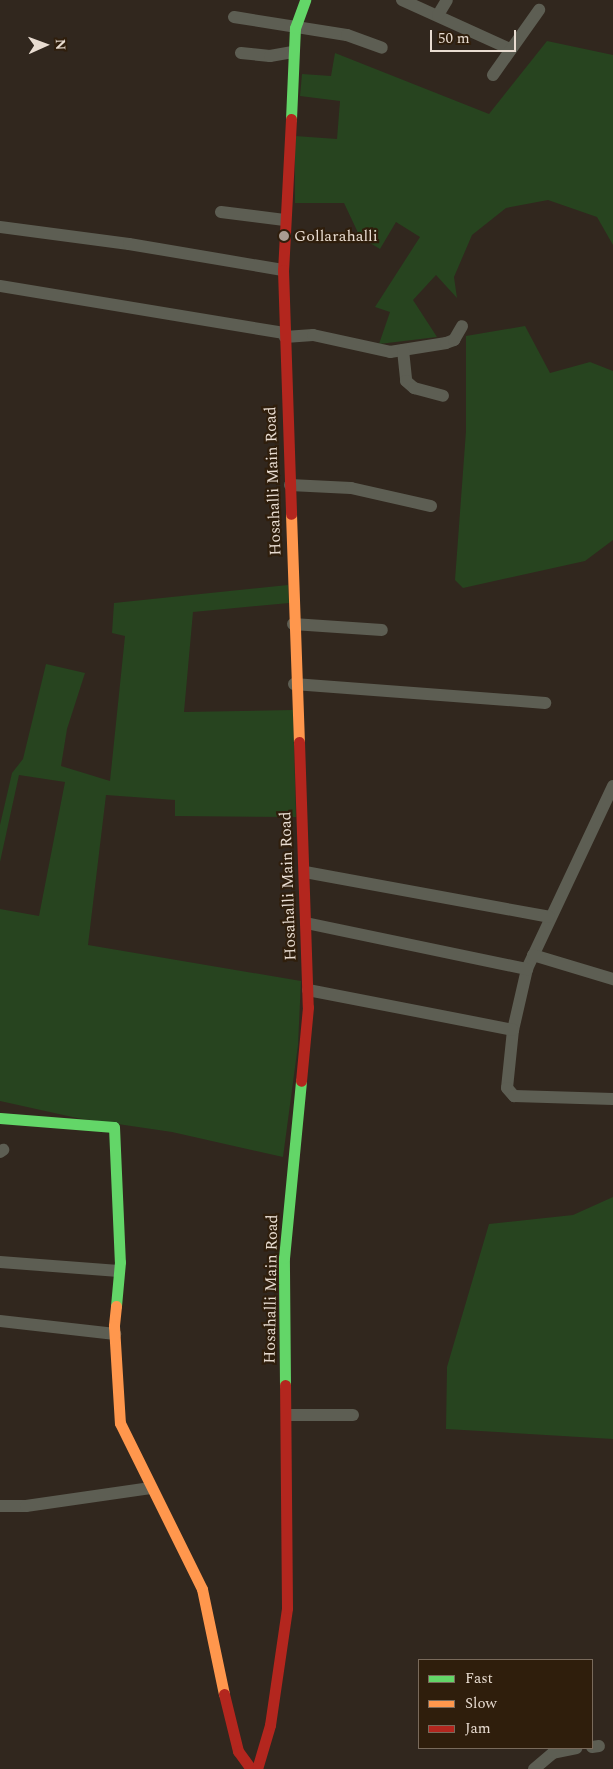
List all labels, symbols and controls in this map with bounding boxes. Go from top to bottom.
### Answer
north arrow [20,20,70,70]
scale bar [433,20,519,52]
text: 50 m [438,27,470,50]
text: N [50,38,71,51]
place label: Gollarahalli [294,226,378,246]
marker: Gollarahalli [278,230,290,242]
street label: Hosahalli Main Road [261,406,285,556]
street label: Hosahalli Main Road [276,811,300,961]
street label: Hosahalli Main Road [260,1214,282,1364]
legend [418,1659,593,1749]
text: Fast [465,1667,493,1690]
text: Slow [465,1692,497,1715]
text: Jam [465,1717,491,1740]

